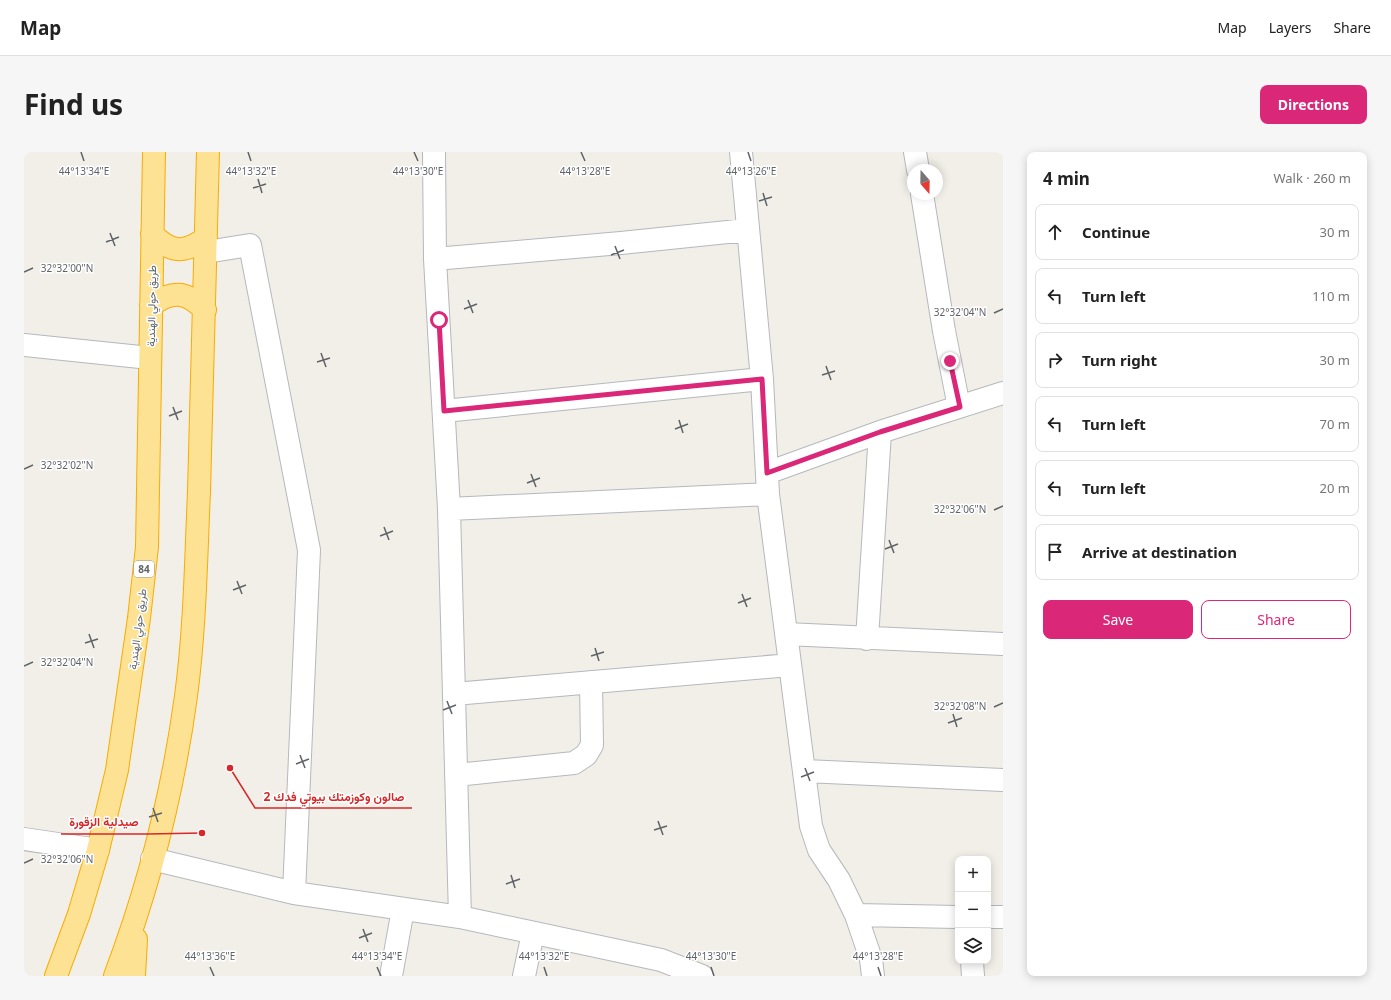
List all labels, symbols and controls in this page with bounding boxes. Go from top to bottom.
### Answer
text: Map [20,15,61,41]
text: Map [1218,18,1247,37]
text: Layers [1269,18,1311,37]
text: Share [1333,18,1371,37]
text: Find us [24,85,123,123]
button: Directions [1260,85,1367,124]
text: 44°13'34"E [59,164,109,178]
text: 44°13'32"E [226,164,276,178]
text: 44°13'30"E [393,164,443,178]
text: 44°13'28"E [560,164,610,178]
text: 44°13'26"E [726,164,776,178]
north arrow [907,164,943,200]
text: 4 min [1043,167,1090,190]
text: Walk · 260 m [1273,169,1351,187]
icon: ahead [1044,221,1066,243]
text: Continue [1082,222,1150,242]
text: 30 m [1320,223,1350,241]
text: 32°32'00"N [41,261,93,275]
street label: طريق حولي الهندية [143,265,162,347]
icon: left [1044,285,1066,307]
text: Turn left [1082,286,1146,306]
text: 110 m [1312,287,1350,305]
text: 32°32'04"N [934,305,986,319]
route start [430,311,448,329]
icon: right [1044,349,1066,371]
text: Turn right [1082,350,1157,370]
text: 30 m [1320,351,1350,369]
route end [941,352,959,370]
icon: left [1044,413,1066,435]
text: Turn left [1082,414,1146,434]
text: 70 m [1320,415,1350,433]
text: 32°32'02"N [41,458,93,472]
icon: left [1044,477,1066,499]
text: Turn left [1082,478,1146,498]
text: 20 m [1320,479,1350,497]
text: 32°32'06"N [934,502,986,516]
icon: arrive [1044,541,1066,563]
text: Arrive at destination [1082,542,1237,562]
road number: 84 [134,561,154,577]
street label: طريق حولي الهندية [125,588,152,671]
button: Save [1043,600,1193,639]
button: Share [1201,600,1351,639]
text: 32°32'04"N [41,655,93,669]
text: 32°32'08"N [934,699,986,713]
callout: صالون وكوزمتك بيوتي فدك 2 [255,784,412,808]
text: صالون وكوزمتك بيوتي فدك 2 [264,788,404,807]
callout: صيدلية الزقورة [61,810,147,834]
text: صيدلية الزقورة [69,813,139,830]
text: 32°32'06"N [41,852,93,866]
map controls [955,856,991,964]
button: + [955,856,991,892]
button: − [955,892,991,928]
button: layers [955,928,991,964]
text: 44°13'36"E [185,949,235,963]
text: 44°13'34"E [352,949,402,963]
text: 44°13'32"E [519,949,569,963]
text: 44°13'30"E [686,949,736,963]
text: 44°13'28"E [853,949,903,963]

